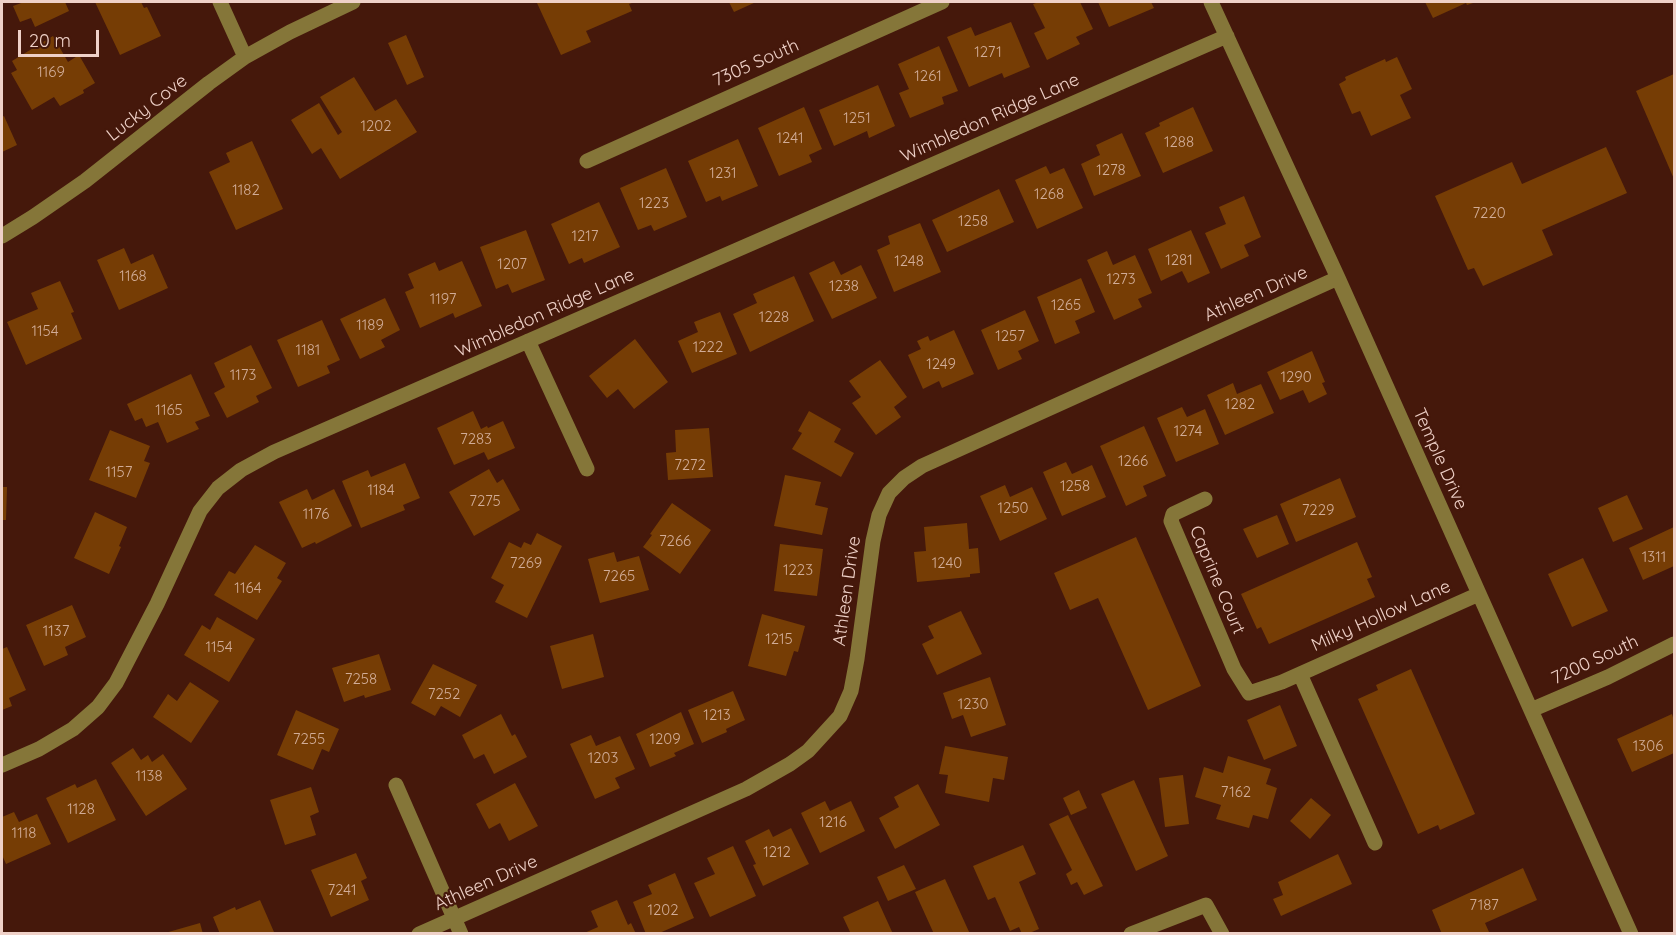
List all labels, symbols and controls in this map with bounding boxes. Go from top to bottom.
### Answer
scale bar [21,18,102,56]
text: 20 m [29,29,71,52]
street label: 7305 South [710,34,802,92]
house number: 1271 [974,43,1002,61]
house number: 1169 [37,63,65,81]
house number: 1261 [914,67,942,85]
street label: Wimbledon Ridge Lane [897,69,1083,167]
street label: Lucky Cove [103,70,191,146]
house number: 1251 [843,109,871,127]
house number: 1202 [360,117,392,135]
house number: 1241 [777,129,803,147]
house number: 1288 [1164,133,1194,151]
house number: 1278 [1096,161,1126,179]
house number: 1231 [709,164,737,182]
house number: 1182 [232,181,260,199]
house number: 1268 [1034,185,1064,203]
house number: 1223 [639,194,669,212]
house number: 7220 [1472,204,1506,222]
house number: 1258 [958,212,988,230]
house number: 1217 [571,227,599,245]
house number: 1281 [1165,251,1193,269]
house number: 1248 [894,252,924,270]
house number: 1207 [497,255,527,273]
street label: Athleen Drive [1201,262,1311,326]
street label: Wimbledon Ridge Lane [452,264,638,362]
house number: 1168 [119,267,147,285]
house number: 1273 [1106,270,1136,288]
house number: 1238 [829,277,859,295]
house number: 1197 [430,290,456,308]
house number: 1265 [1051,296,1081,314]
house number: 1228 [759,308,789,326]
house number: 1189 [356,316,384,334]
house number: 1154 [31,322,59,340]
house number: 1257 [995,327,1025,345]
house number: 1222 [693,338,723,356]
house number: 1181 [296,341,320,359]
house number: 1249 [926,355,956,373]
house number: 1173 [230,366,256,384]
house number: 1290 [1280,368,1312,386]
house number: 1282 [1225,395,1255,413]
house number: 1165 [155,401,183,419]
street label: Temple Drive [1408,405,1472,513]
house number: 1274 [1174,422,1202,440]
house number: 7283 [460,430,492,448]
house number: 1266 [1118,452,1148,470]
house number: 7272 [674,456,706,474]
house number: 1157 [106,463,132,481]
house number: 1258 [1060,477,1090,495]
house number: 1184 [367,481,395,499]
house number: 7275 [469,492,501,510]
house number: 1250 [998,499,1028,517]
house number: 7229 [1302,501,1334,519]
house number: 1176 [303,505,329,523]
street label: Caprine Court [1184,523,1250,637]
house number: 7266 [659,532,691,550]
street label: Athleen Drive [829,535,865,647]
house number: 1311 [1642,548,1666,566]
house number: 7269 [510,554,542,572]
house number: 1240 [932,554,962,572]
house number: 1223 [783,561,813,579]
house number: 7265 [603,567,635,585]
street label: Milky Hollow Lane [1308,576,1454,656]
house number: 1164 [234,579,262,597]
house number: 1137 [43,622,69,640]
house number: 1215 [765,630,793,648]
street label: 7200 South [1548,631,1642,689]
house number: 1154 [205,638,233,656]
house number: 7258 [345,670,377,688]
house number: 7252 [428,685,460,703]
house number: 1230 [958,695,988,713]
house number: 1213 [703,706,731,724]
house number: 7255 [293,730,325,748]
house number: 1209 [649,730,681,748]
house number: 1306 [1633,737,1663,755]
house number: 1203 [588,749,618,767]
house number: 1138 [135,767,163,785]
house number: 7162 [1221,783,1251,801]
house number: 1128 [67,800,95,818]
house number: 1216 [819,813,847,831]
house number: 1118 [12,824,36,842]
house number: 1212 [763,843,791,861]
street label: Athleen Drive [431,851,541,915]
house number: 7241 [327,881,357,899]
house number: 7187 [1469,896,1499,914]
house number: 1202 [647,901,679,919]

